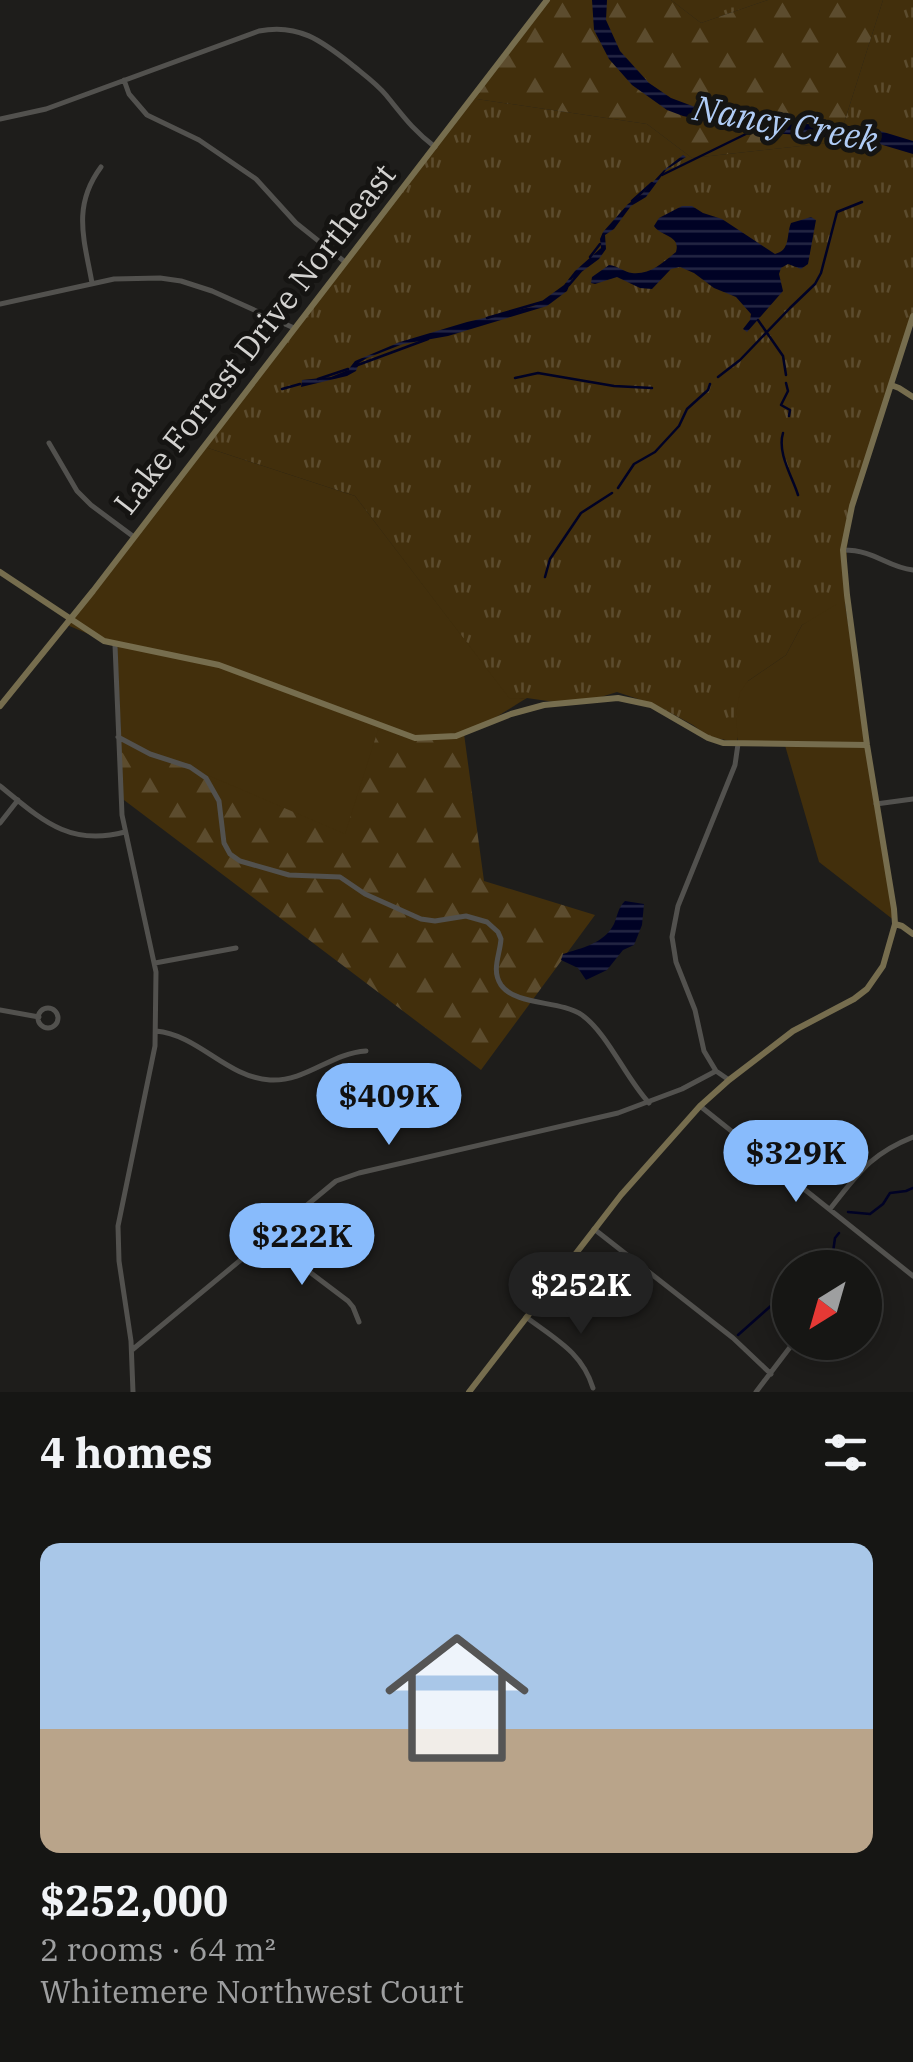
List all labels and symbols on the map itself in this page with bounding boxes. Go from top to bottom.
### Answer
water label: Nancy Creek [689,84,883,162]
street label: Lake Forrest Drive Northeast [104,154,404,522]
pin: $409K [319,1063,459,1148]
pin: $329K [726,1120,866,1205]
pin: $222K [232,1203,372,1288]
north arrow [772,1250,882,1360]
pin: $252K [511,1252,651,1337]

